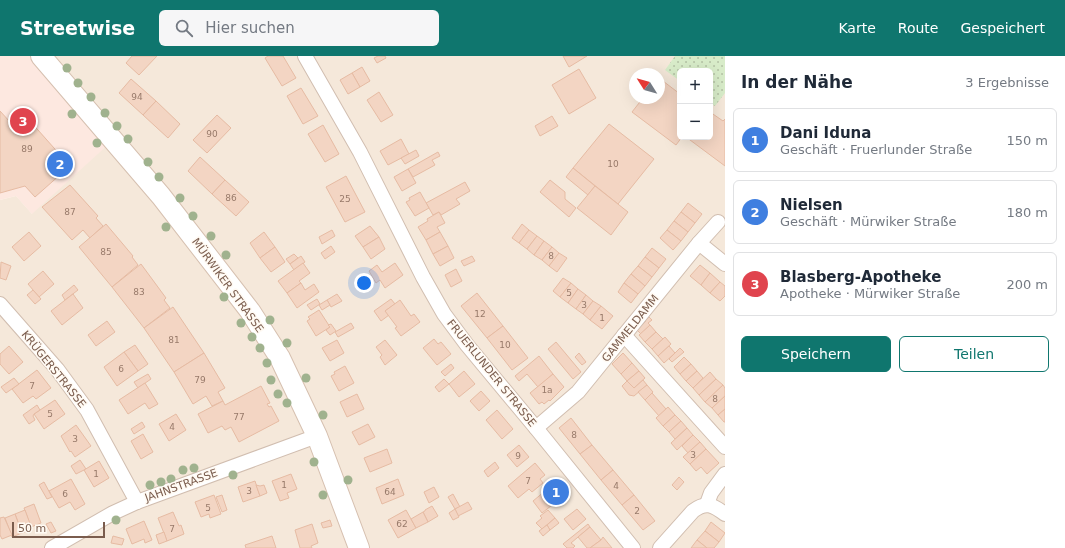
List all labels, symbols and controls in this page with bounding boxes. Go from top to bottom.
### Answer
search box [159,10,439,46]
text: Streetwise [20,17,135,39]
icon: search [173,17,195,39]
text: Hier suchen [205,19,295,37]
text: Karte [838,20,876,36]
text: Route [898,20,938,36]
text: Gespeichert [960,20,1045,36]
north arrow [629,68,665,104]
map controls [677,68,713,140]
button: + [677,68,713,104]
text: In der Nähe [741,72,853,92]
text: 3 Ergebnisse [965,75,1049,90]
house number: 94 [131,92,143,102]
button: − [677,104,713,140]
pin: 3 [10,106,36,136]
text: Dani Iduna [780,124,871,142]
house number: 90 [206,129,218,139]
text: 1 [750,133,760,148]
text: 150 m [1006,133,1048,148]
text: Geschäft · Fruerlunder Straße [780,142,972,157]
house number: 89 [21,144,33,154]
pin: 2 [47,149,73,179]
house number: 10 [607,159,619,169]
house number: 86 [225,193,237,203]
house number: 25 [339,194,351,204]
text: Nielsen [780,196,843,214]
text: 2 [750,205,760,220]
text: 180 m [1006,205,1048,220]
house number: 87 [64,207,76,217]
text: Geschäft · Mürwiker Straße [780,214,956,229]
street label: MÜRWIKER STRASSE [189,236,266,335]
house number: 85 [100,247,112,257]
house number: 8 [548,251,554,261]
text: Blasberg-Apotheke [780,268,941,286]
your location [354,273,374,293]
text: 3 [750,277,760,292]
text: 200 m [1006,277,1048,292]
text: Apotheke · Mürwiker Straße [780,286,960,301]
house number: 83 [133,287,145,297]
house number: 5 [566,288,572,298]
street label: GAMMELDAMM [599,292,662,365]
house number: 3 [581,300,587,310]
house number: 12 [474,309,486,319]
house number: 1 [599,313,605,323]
street label: FRUERLUNDER STRASSE [444,317,539,430]
street label: KRÜGERSTRASSE [19,328,89,410]
house number: 81 [168,335,180,345]
button: Speichern [741,336,891,372]
button: Teilen [899,336,1049,372]
house number: 10 [499,340,511,350]
house number: 6 [118,364,124,374]
house number: 79 [194,375,206,385]
house number: 7 [29,381,35,391]
house number: 1a [541,385,553,395]
house number: 8 [712,394,718,404]
house number: 5 [47,409,53,419]
house number: 77 [233,412,245,422]
house number: 4 [169,422,175,432]
house number: 8 [571,430,577,440]
house number: 3 [72,434,78,444]
house number: 3 [690,450,696,460]
house number: 9 [515,451,521,461]
street label: JAHNSTRASSE [142,466,219,505]
house number: 1 [93,469,99,479]
house number: 7 [525,476,531,486]
pin: 1 [543,477,569,507]
house number: 1 [281,480,287,490]
house number: 4 [613,481,619,491]
house number: 3 [246,486,252,496]
house number: 64 [384,487,396,497]
house number: 6 [62,489,68,499]
house number: 5 [205,503,211,513]
house number: 2 [634,506,640,516]
house number: 62 [396,519,408,529]
scale bar [12,520,105,539]
text: 50 m [18,522,46,535]
house number: 7 [169,524,175,534]

